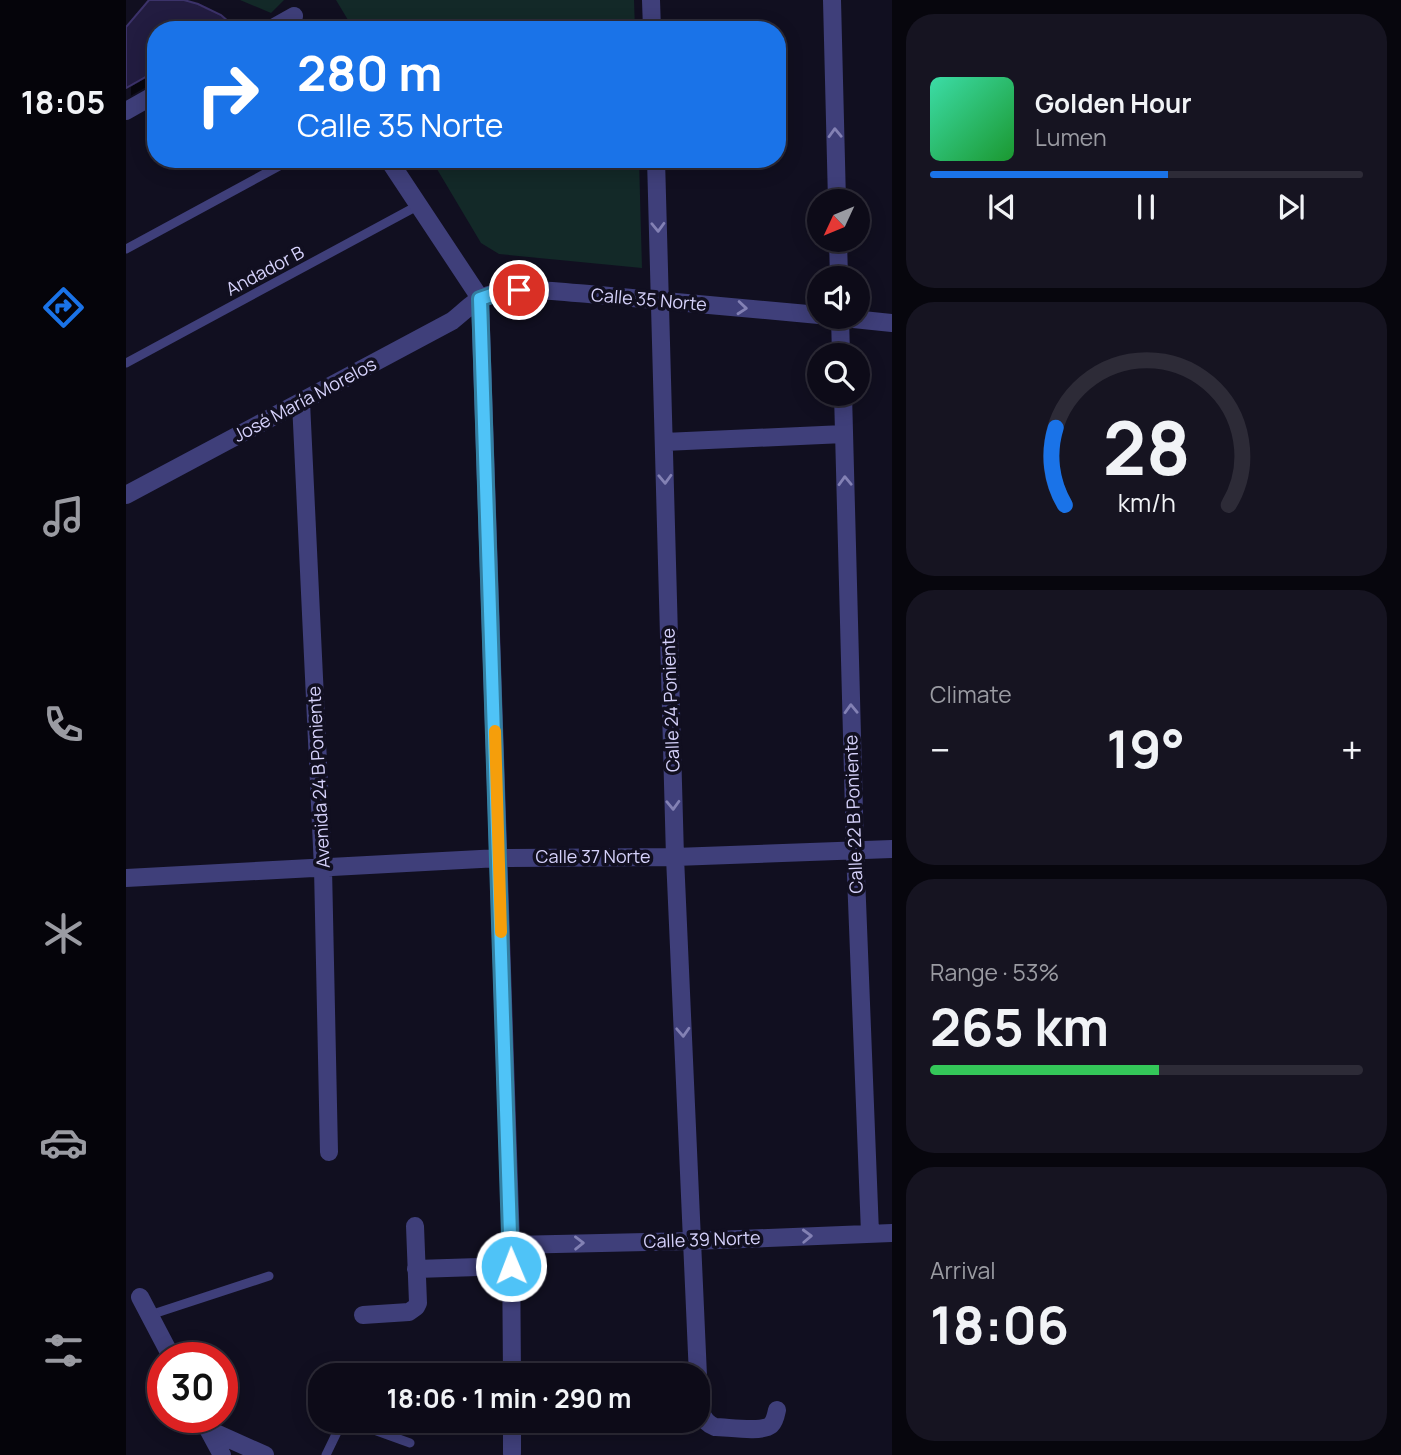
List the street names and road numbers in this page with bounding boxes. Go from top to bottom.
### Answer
street label: Andador B [221,240,308,301]
street label: Calle 35 Norte [590,282,708,316]
street label: José María Morelos [229,351,380,447]
street label: Calle 24 Poniente [655,628,685,773]
street label: Avenida 24 B Poniente [301,685,335,869]
street label: Calle 22 B Poniente [838,734,868,894]
street label: Calle 37 Norte [536,844,650,868]
street label: Calle 39 Norte [643,1225,761,1253]

